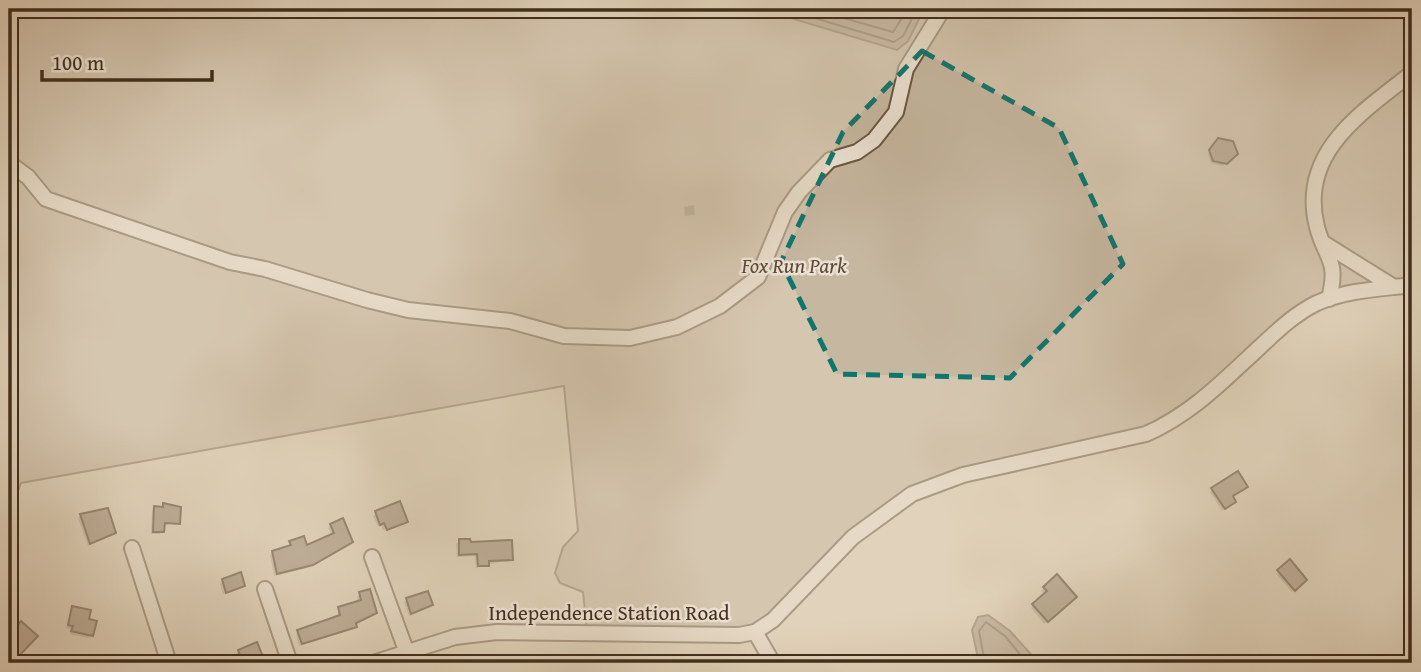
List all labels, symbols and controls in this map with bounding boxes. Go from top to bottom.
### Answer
scale bar [42,38,212,82]
text: 100 m [52,47,104,78]
park label: Fox Run Park [740,250,847,281]
street label: Independence Station Road [489,597,730,628]

